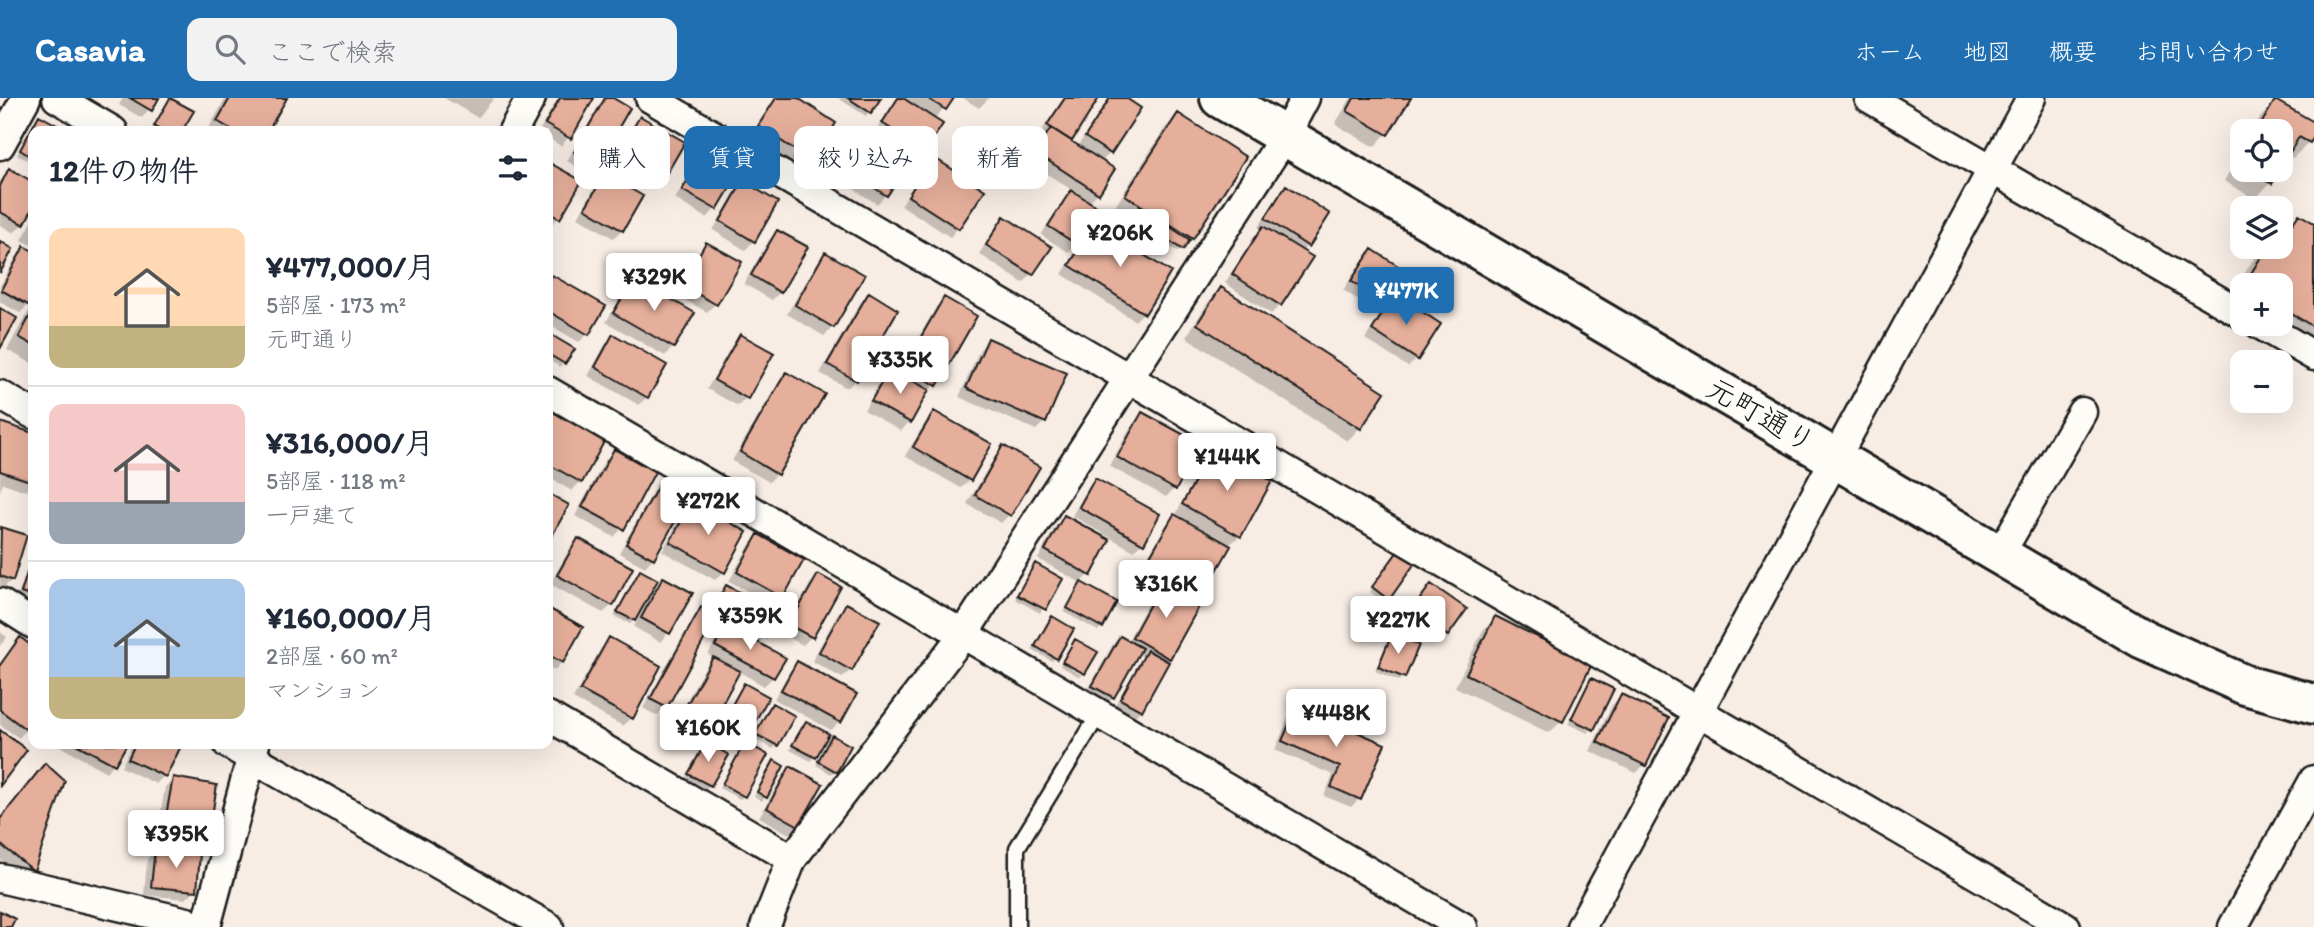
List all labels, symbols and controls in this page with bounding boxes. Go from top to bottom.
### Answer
search box [187,18,677,81]
text: Casavia [35,30,145,69]
icon: search [211,30,249,68]
text: ここで検索 [267,36,397,68]
text: ホーム [1854,37,1925,66]
text: 地図 [1963,37,2011,66]
text: 概要 [2049,37,2097,66]
text: お問い合わせ [2135,37,2279,66]
map controls [2230,119,2293,413]
button: locate [2230,119,2293,182]
chip: 購入 [574,126,670,189]
chip: 賃貸 [684,126,780,189]
chip: 絞り込み [794,126,938,189]
chip: 新着 [952,126,1048,189]
icon: filters [494,149,532,187]
text: 12件の物件 [49,152,199,189]
button: layers [2230,196,2293,259]
pin: ¥206K [1071,209,1169,269]
text: ¥206K [1087,218,1153,246]
text: ¥477,000/月 [266,248,436,285]
pin: ¥329K [605,254,703,313]
icon: home [105,256,189,340]
text: ¥329K [622,262,686,290]
pin: ¥477K [1357,268,1455,327]
button: + [2230,273,2293,336]
text: ¥477K [1374,276,1438,304]
text: 5部屋 · 173 m² [266,291,406,319]
text: 元町通り [266,325,358,353]
pin: ¥335K [851,336,949,396]
text: ¥335K [868,345,932,373]
button: − [2230,350,2293,413]
street label: 元町通り [1700,369,1822,461]
text: ¥316,000/月 [266,424,434,461]
icon: home [105,432,189,516]
pin: ¥144K [1178,434,1276,493]
text: ¥144K [1194,442,1260,470]
text: 5部屋 · 118 m² [266,467,406,495]
pin: ¥272K [659,478,757,537]
text: ¥272K [676,486,740,514]
text: 一戸建て [266,501,358,529]
pin: ¥316K [1117,560,1215,620]
text: ¥316K [1135,569,1197,597]
pin: ¥359K [701,592,799,652]
pin: ¥227K [1349,596,1447,656]
text: ¥160,000/月 [266,599,436,636]
text: ¥359K [718,601,782,629]
text: ¥227K [1366,605,1430,633]
icon: home [105,607,189,691]
text: 2部屋 · 60 m² [266,642,398,670]
text: マンション [266,676,380,704]
pin: ¥448K [1287,690,1385,749]
text: ¥448K [1302,698,1370,726]
pin: ¥160K [659,704,757,764]
text: ¥160K [676,713,740,741]
pin: ¥395K [127,810,225,870]
text: ¥395K [144,819,208,847]

